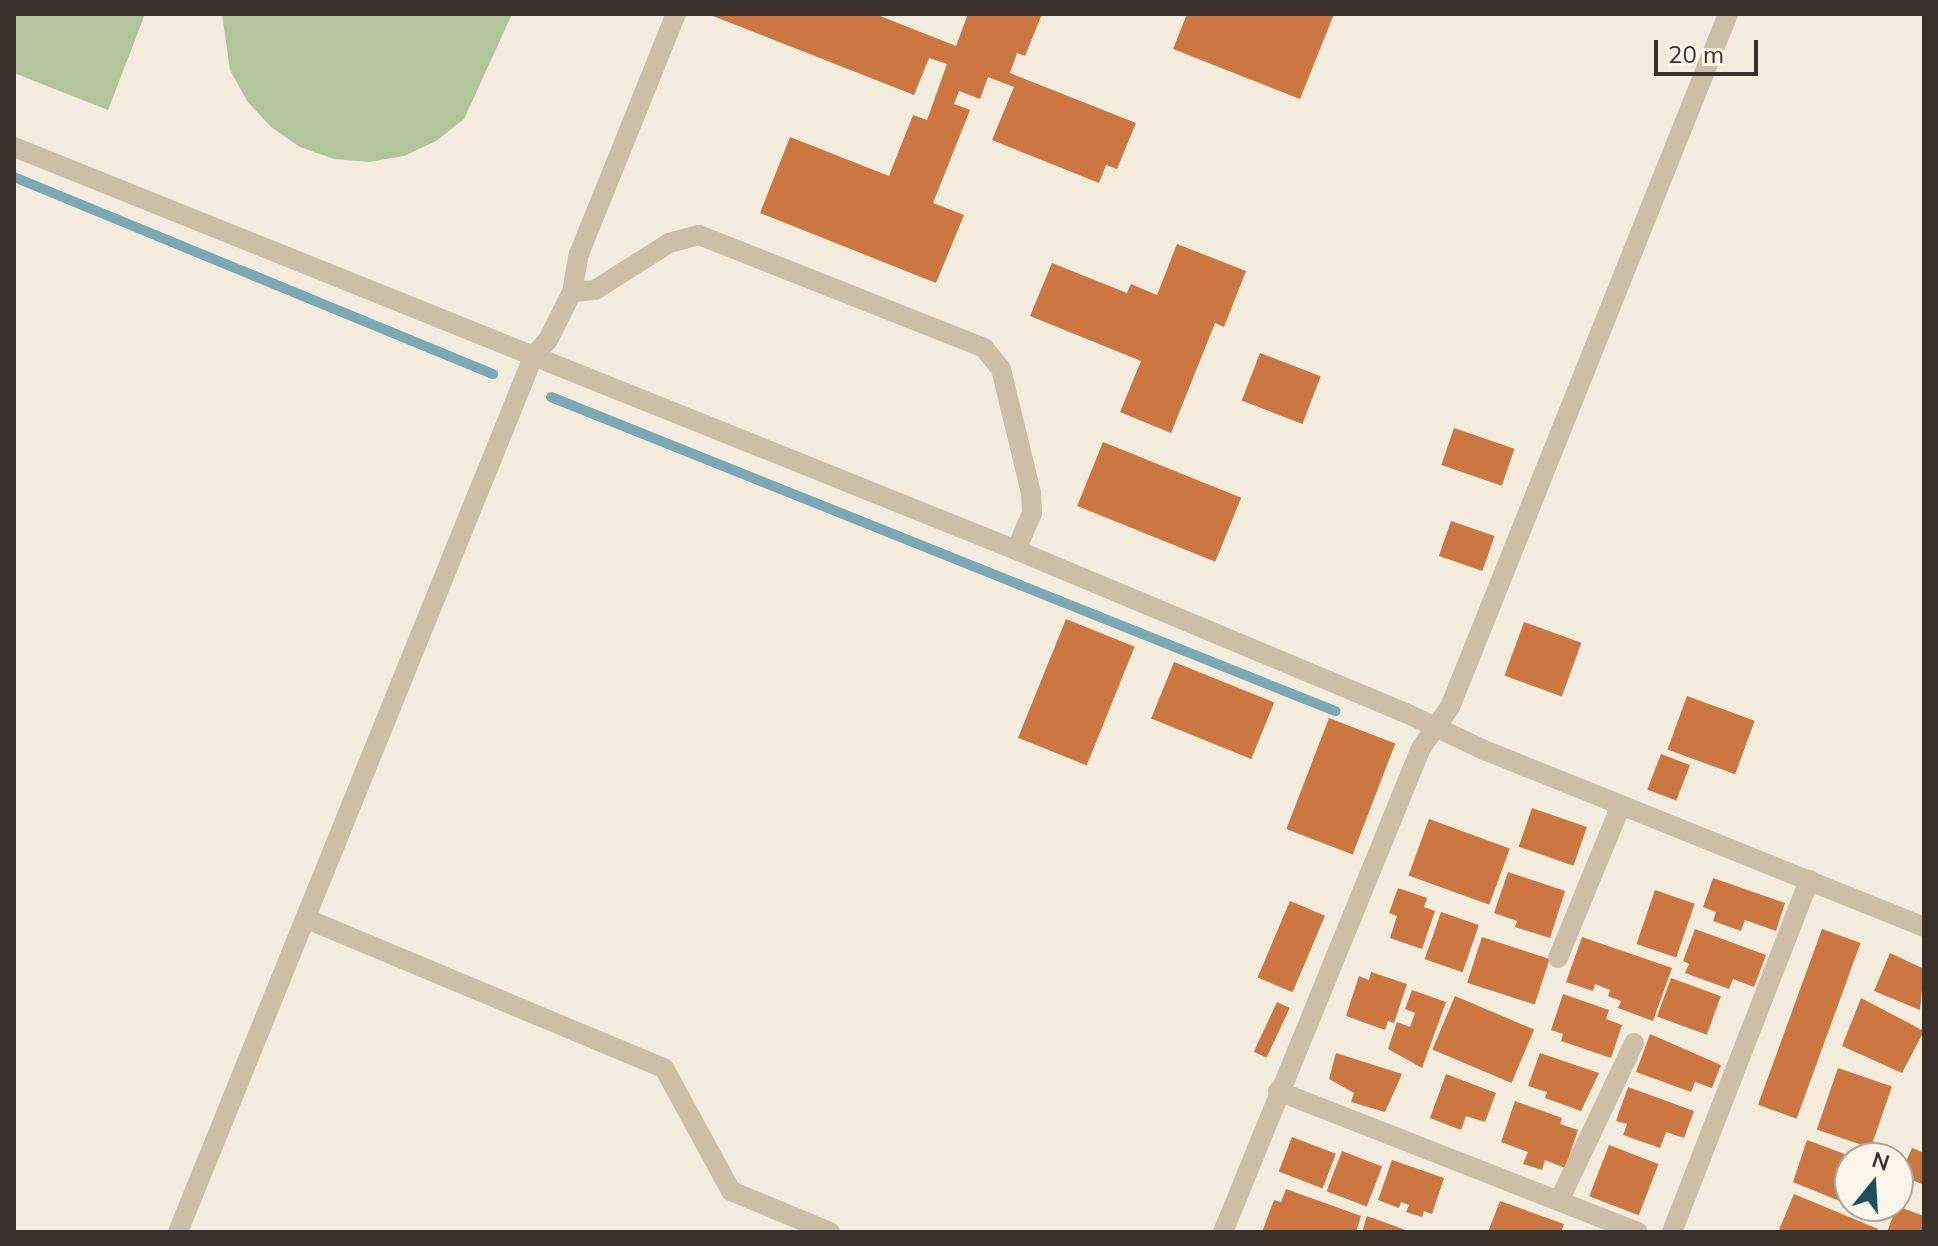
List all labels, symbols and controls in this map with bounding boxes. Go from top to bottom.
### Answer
scale bar [1658,24,1762,74]
text: 20 m [1668,39,1724,69]
north arrow [1834,1142,1914,1222]
text: N [1869,1145,1893,1177]

